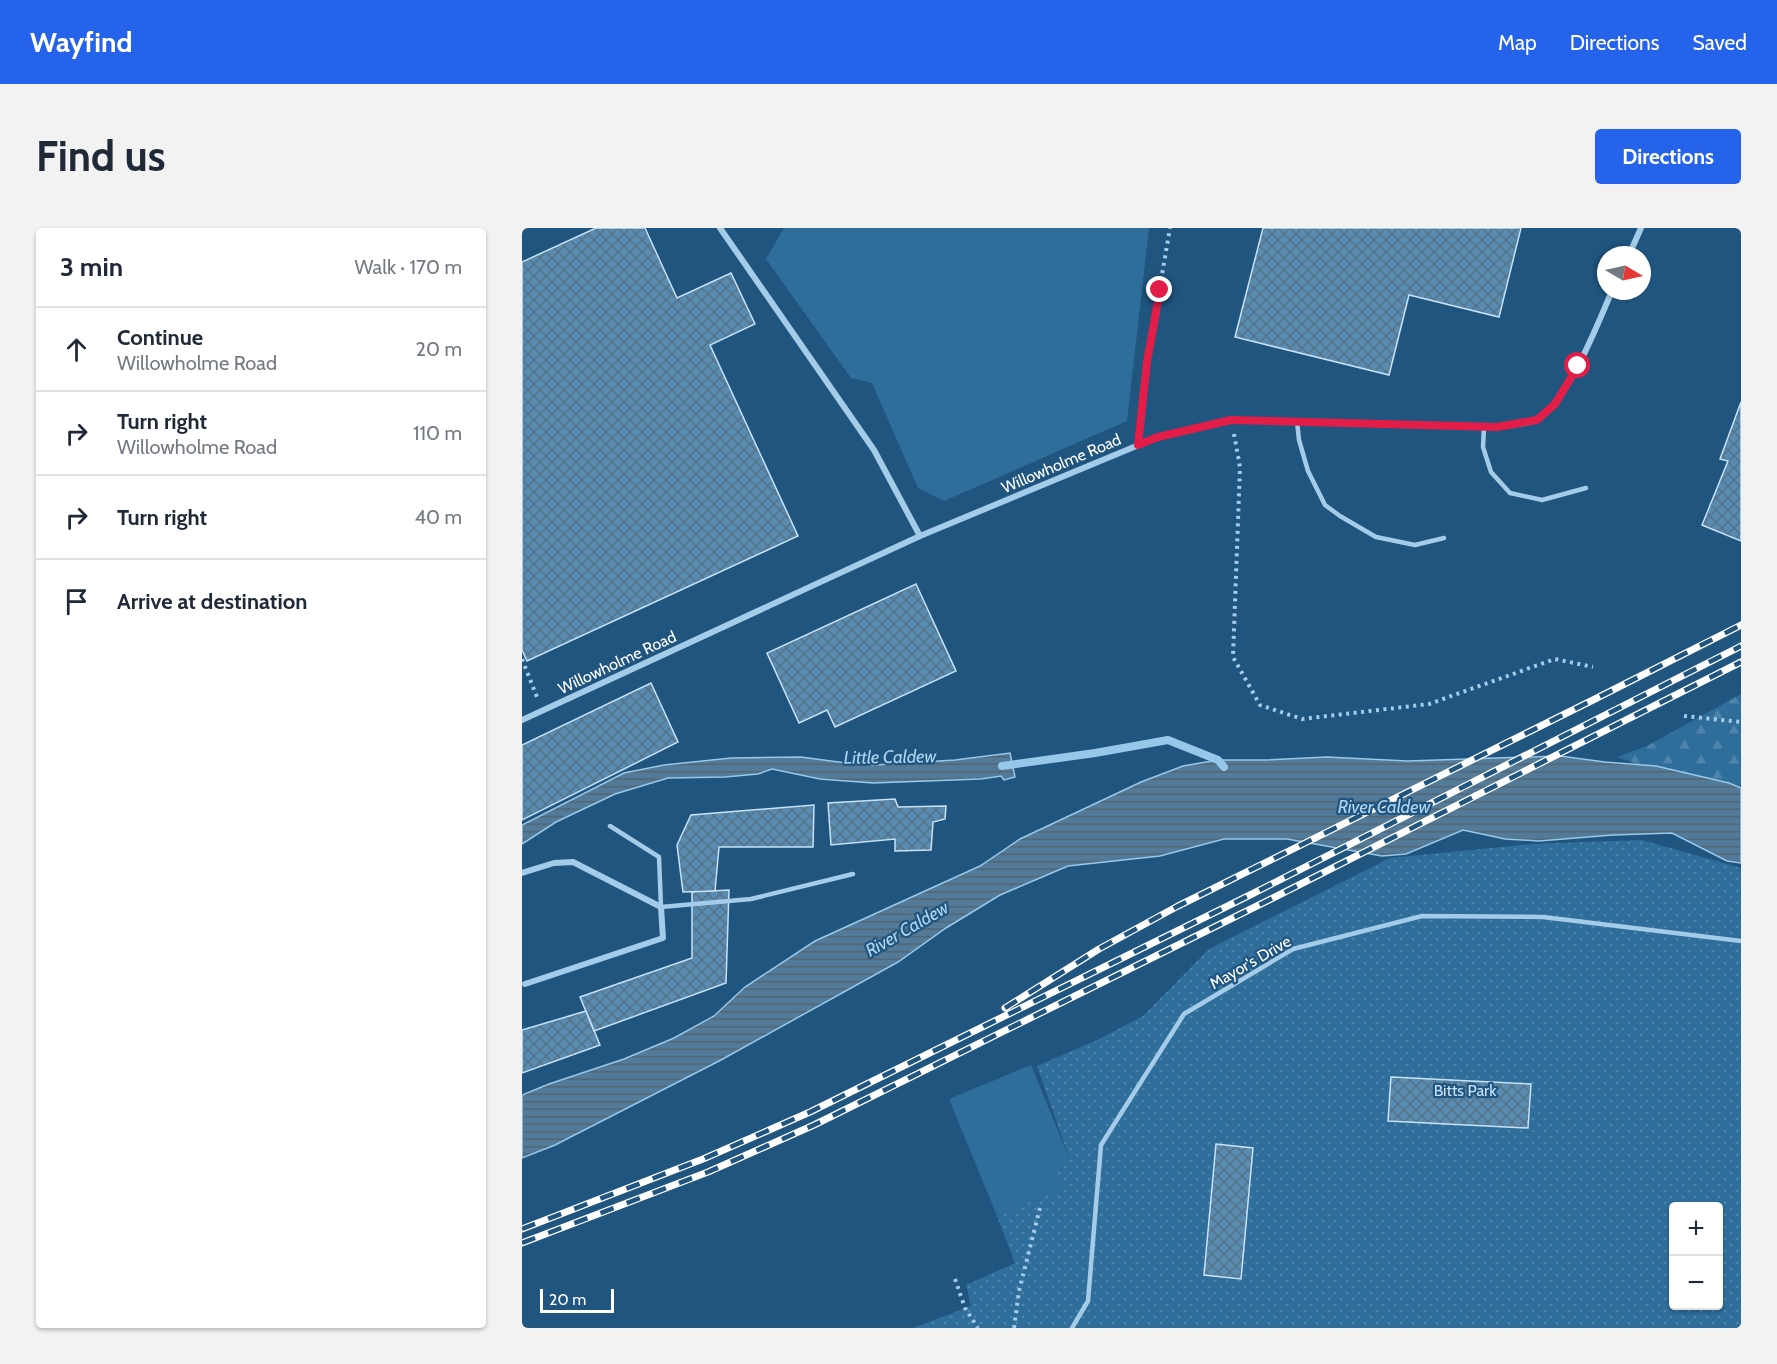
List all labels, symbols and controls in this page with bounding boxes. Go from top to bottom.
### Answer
text: Wayfind [30,25,132,59]
text: Map [1498,30,1537,55]
text: Directions [1570,30,1659,55]
text: Saved [1692,30,1747,55]
button: Directions [1595,129,1741,184]
text: Find us [36,130,165,182]
north arrow [1597,246,1651,300]
text: 3 min [60,251,123,283]
text: Walk · 170 m [354,255,462,279]
route end [1146,276,1172,302]
text: Continue [117,324,203,351]
icon: ahead [60,333,93,366]
text: 20 m [416,337,462,361]
text: Willowholme Road [117,351,277,375]
route start [1564,352,1590,378]
text: Turn right [117,408,207,435]
icon: right [60,417,93,450]
text: 110 m [413,421,462,445]
street label: Willowholme Road [999,430,1124,497]
text: Willowholme Road [117,435,277,459]
icon: right [60,501,93,534]
text: Turn right [117,504,207,531]
text: 40 m [414,505,462,529]
icon: arrive [60,585,93,618]
text: Arrive at destination [117,588,307,615]
street label: Willowholme Road [555,627,679,698]
water label: Little Caldew [844,745,938,769]
water label: River Caldew [1338,796,1431,818]
water label: River Caldew [861,896,954,962]
street label: Mayor's Drive [1206,932,1294,993]
park label: Bitts Park [1434,1081,1497,1100]
map controls [1669,1202,1723,1310]
button: + [1669,1202,1723,1256]
button: − [1669,1256,1723,1310]
scale bar [540,1286,614,1314]
text: 20 m [549,1290,586,1309]

